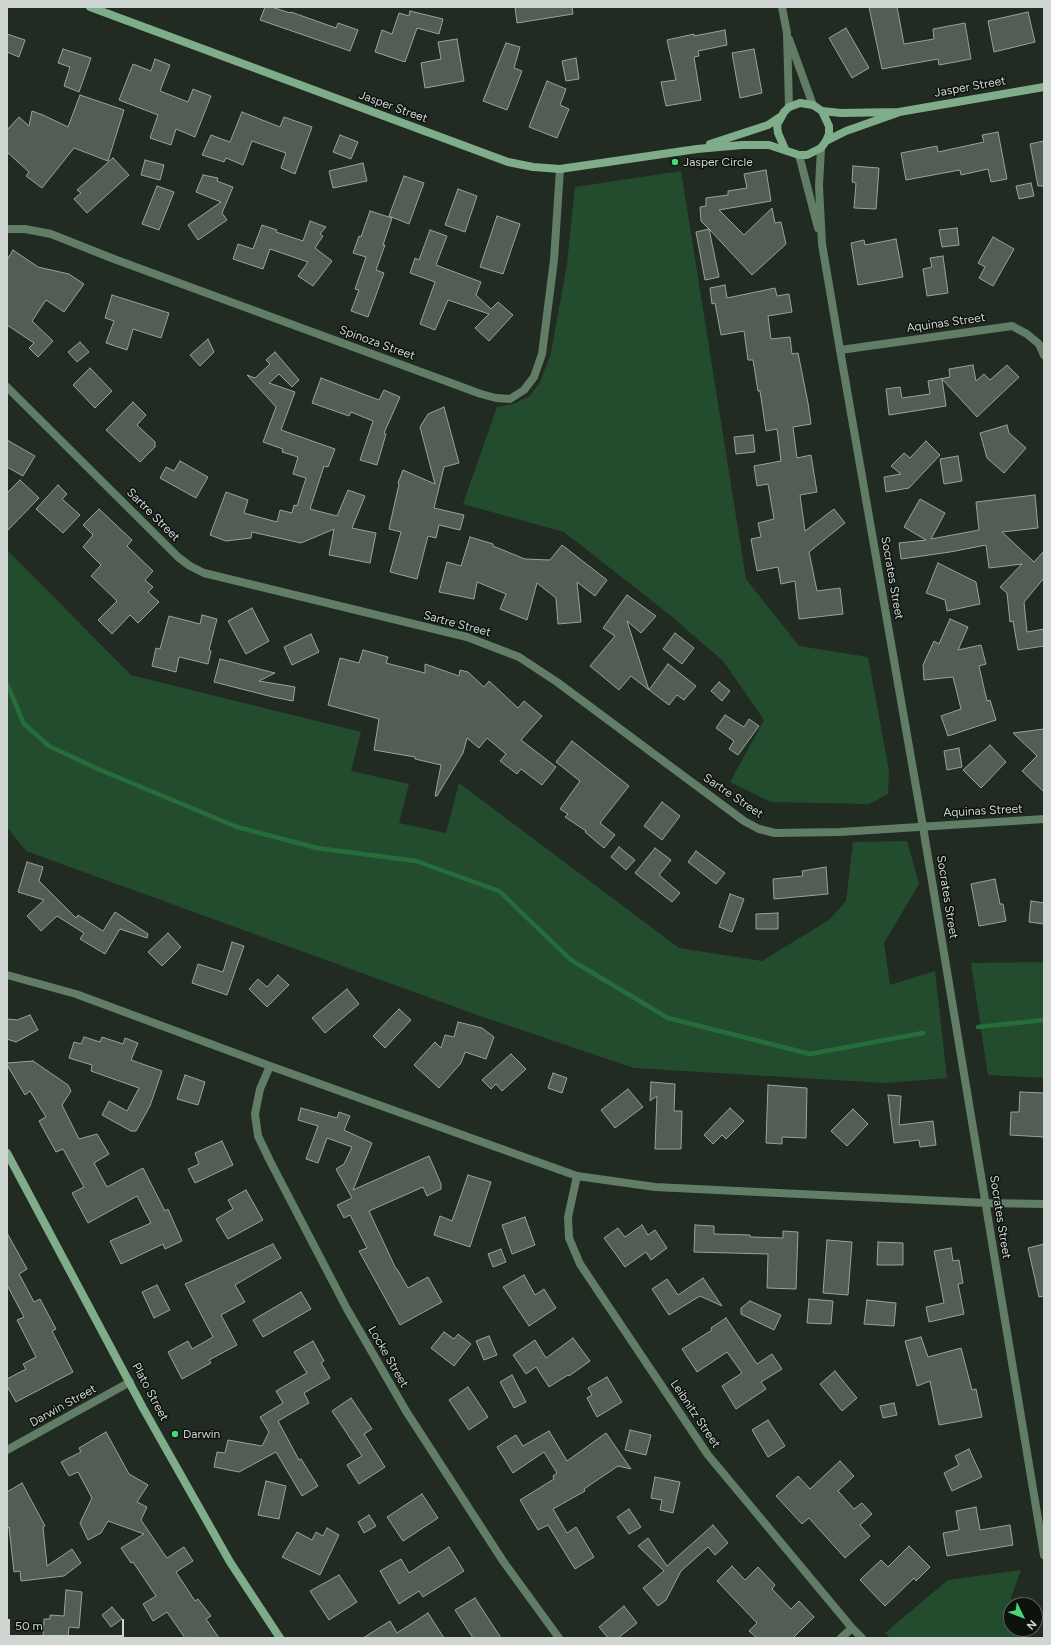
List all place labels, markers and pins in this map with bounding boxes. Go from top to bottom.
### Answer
place label: Jasper Circle [683,155,753,169]
marker: Jasper Circle [670,157,680,167]
place label: Darwin [183,1427,220,1441]
marker: Darwin [170,1429,180,1439]

